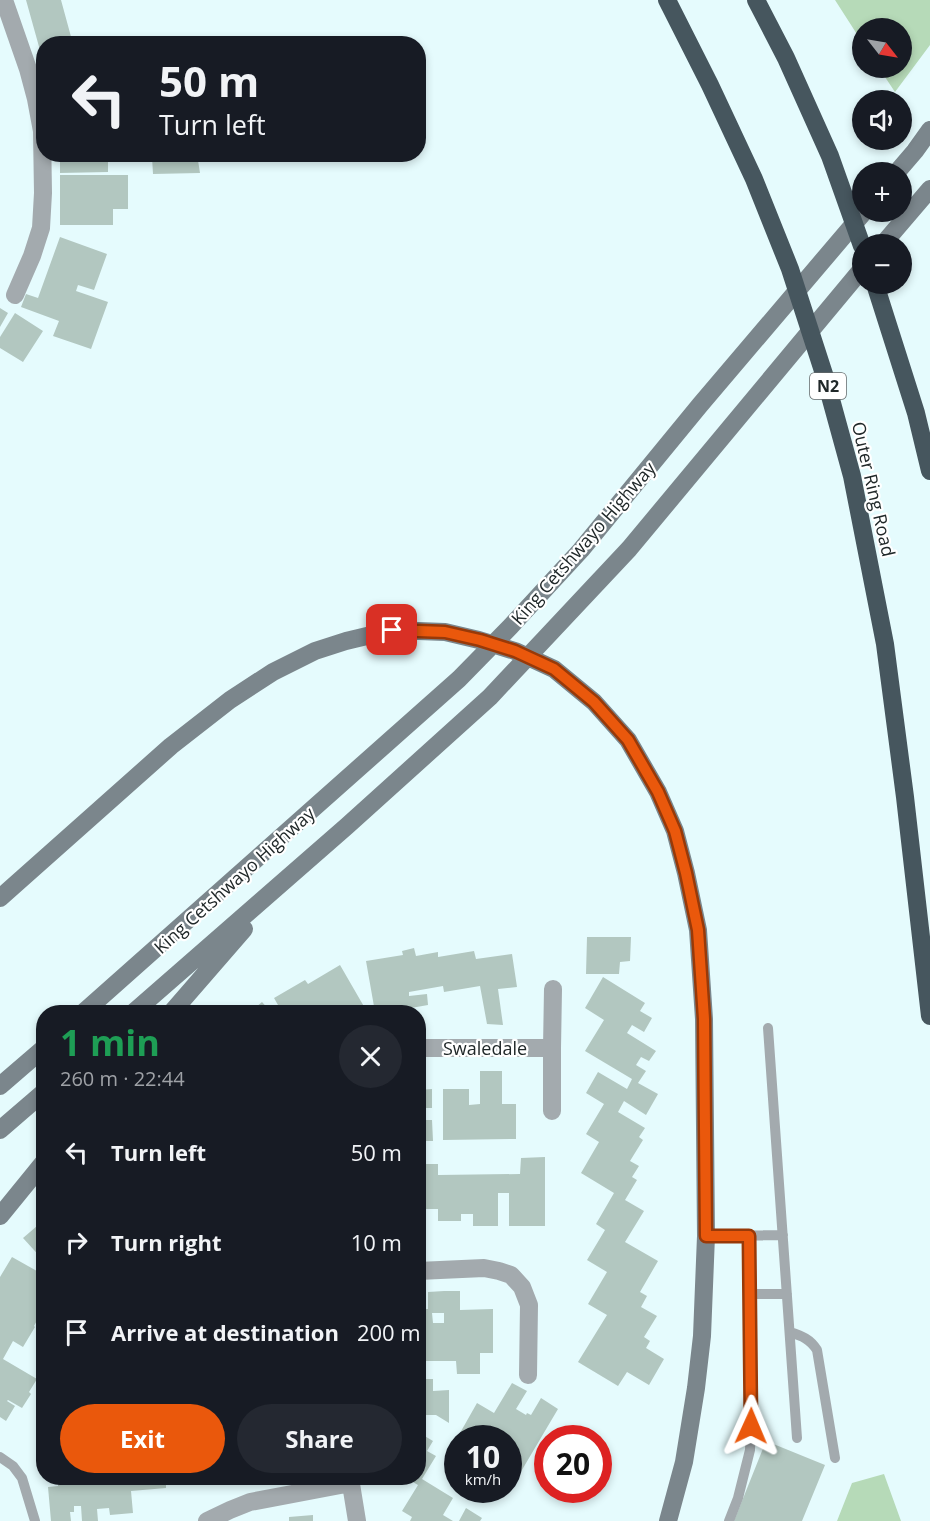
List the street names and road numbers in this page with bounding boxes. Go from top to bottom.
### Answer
road number: N2 [810,373,846,399]
street label: Outer Ring Road [847,419,901,559]
street label: King Cetshwayo Highway [506,456,661,630]
street label: King Cetshwayo Highway [148,801,320,959]
street label: Swaledale [443,1036,527,1060]

